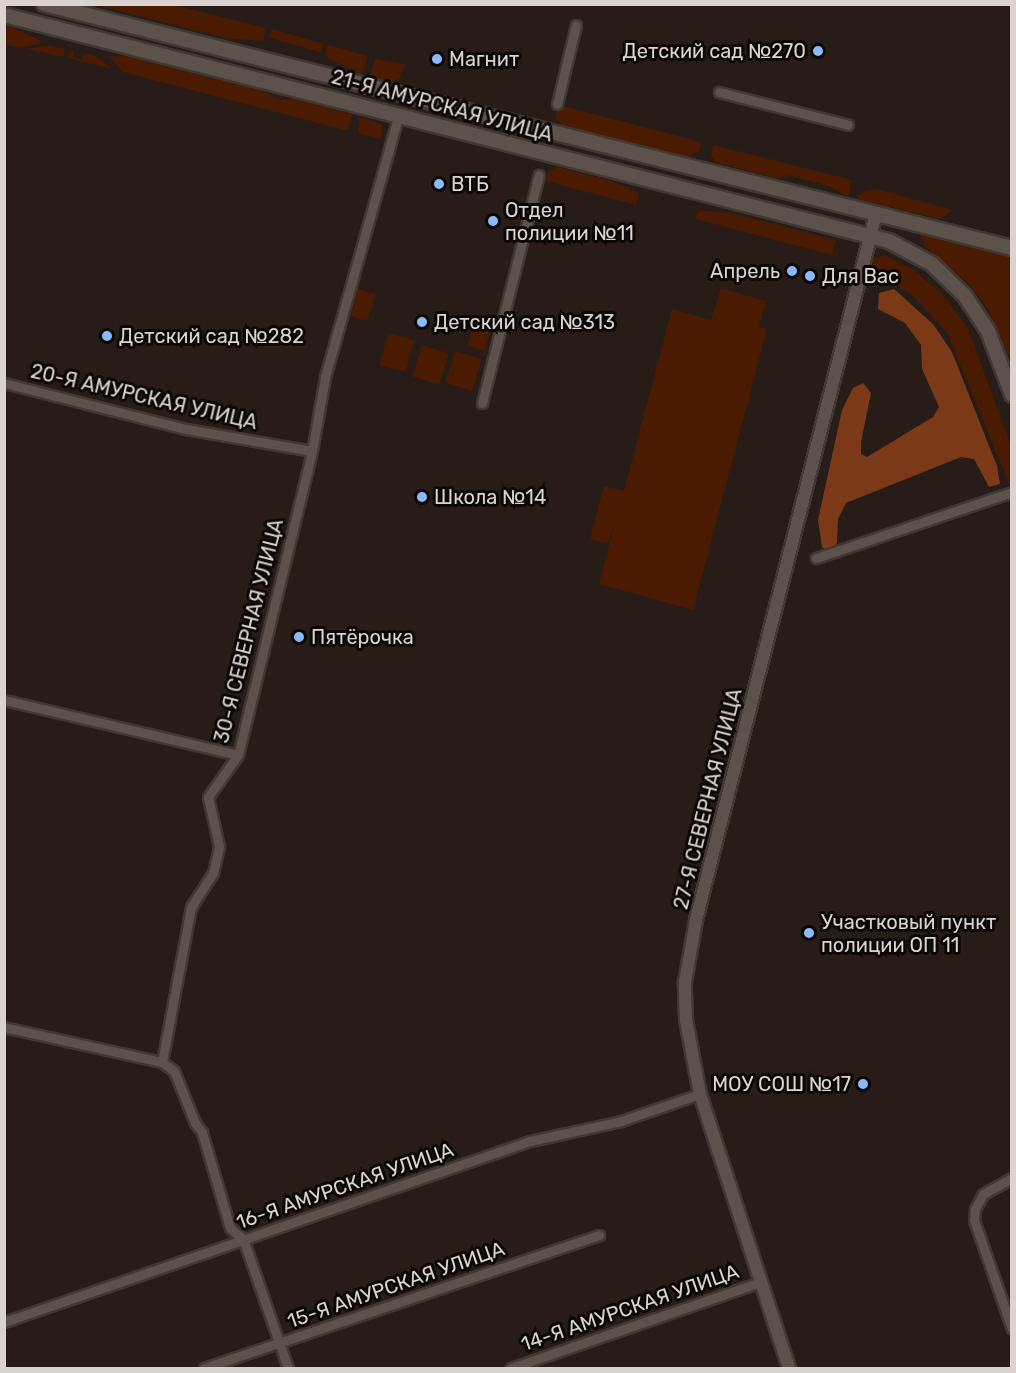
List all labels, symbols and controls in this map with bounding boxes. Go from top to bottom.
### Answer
place label: Детский сад №270 [623,39,806,63]
marker: Детский сад №270 [811,44,825,58]
place label: Магнит [449,47,519,71]
marker: Магнит [430,52,444,66]
street label: 21-Я АМУРСКАЯ УЛИЦА [329,65,555,147]
place label: ВТБ [451,172,489,196]
marker: ВТБ [432,177,446,191]
place label: Отдел полиции №11 [505,198,634,245]
marker: Отдел полиции №11 [486,214,500,228]
place label: Апрель [710,259,780,283]
marker: Апрель [785,264,799,278]
place label: Для Вас [822,264,899,288]
marker: Для Вас [803,269,817,283]
place label: Детский сад №313 [434,310,615,334]
marker: Детский сад №313 [415,315,429,329]
place label: Детский сад №282 [119,324,304,348]
marker: Детский сад №282 [100,329,114,343]
street label: 20-Я АМУРСКАЯ УЛИЦА [28,359,260,435]
place label: Школа №14 [434,485,546,509]
marker: Школа №14 [415,490,429,504]
street label: 30-Я СЕВЕРНАЯ УЛИЦА [210,516,288,746]
place label: Пятёрочка [311,625,414,649]
marker: Пятёрочка [292,630,306,644]
street label: 27-Я СЕВЕРНАЯ УЛИЦА [669,686,747,912]
place label: Участковый пункт полиции ОП 11 [821,910,996,957]
marker: Участковый пункт полиции ОП 11 [802,926,816,940]
place label: МОУ СОШ №17 [712,1072,851,1096]
marker: МОУ СОШ №17 [856,1077,870,1091]
street label: 16-Я АМУРСКАЯ УЛИЦА [233,1138,457,1234]
street label: 15-Я АМУРСКАЯ УЛИЦА [284,1237,508,1333]
street label: 14-Я АМУРСКАЯ УЛИЦА [518,1259,742,1357]

